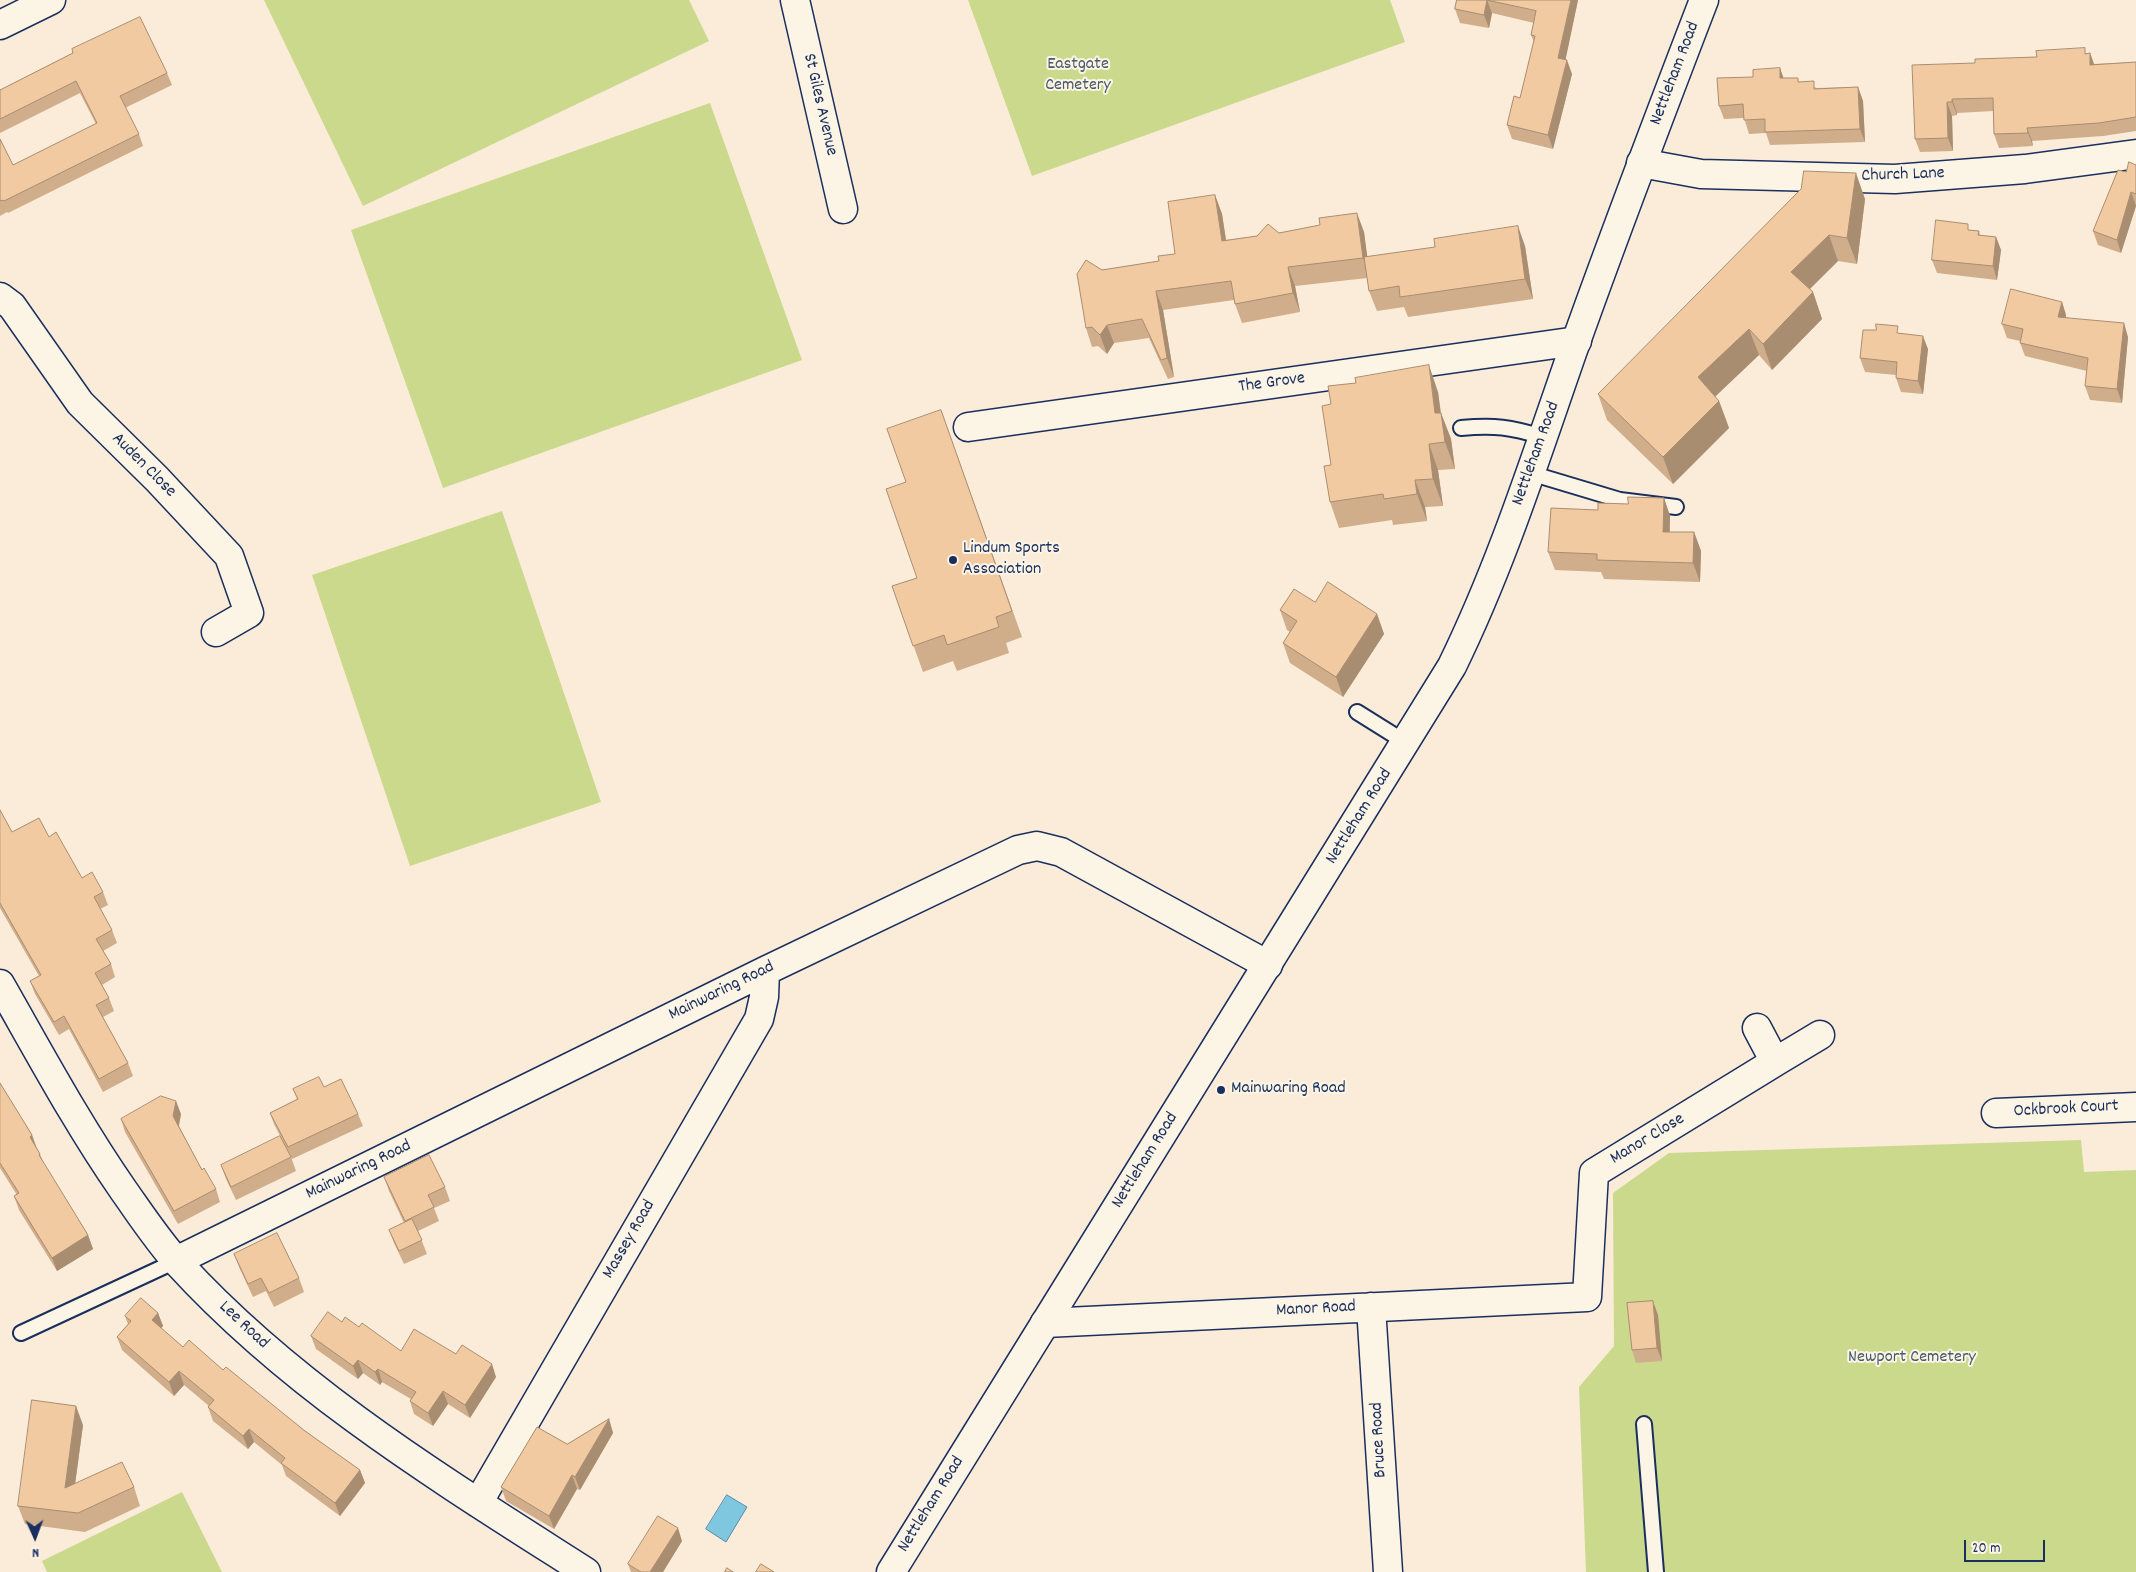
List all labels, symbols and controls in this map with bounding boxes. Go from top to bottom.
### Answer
street label: Nettleham Road [1646,19,1706,129]
street label: St Giles Avenue [797,52,841,158]
park label: Eastgate Cemetery [1045,55,1111,98]
street label: Church Lane [1861,164,1945,188]
street label: The Grove [1237,369,1307,399]
street label: Nettleham Road [1508,399,1566,509]
street label: Auden Close [106,429,180,503]
place label: Lindum Sports Association [963,539,1060,582]
marker: Lindum Sports Association [947,554,959,566]
street label: Nettleham Road [1322,765,1398,869]
street label: Mainwaring Road [666,957,778,1027]
place label: Mainwaring Road [1231,1079,1346,1101]
marker: Mainwaring Road [1215,1084,1227,1096]
street label: Ockbrook Court [2013,1096,2119,1124]
street label: Nettleham Road [1108,1109,1184,1213]
street label: Manor Close [1607,1109,1689,1171]
street label: Mainwaring Road [303,1136,415,1206]
street label: Massey Road [599,1197,661,1283]
street label: Lee Road [213,1297,273,1355]
street label: Manor Road [1276,1297,1356,1323]
park label: Newport Cemetery [1848,1348,1976,1370]
street label: Bruce Road [1367,1402,1393,1478]
street label: Nettleham Road [894,1453,970,1557]
north arrow [10,1512,60,1562]
scale bar [1966,1530,2047,1562]
text: 20 m [1972,1538,2000,1560]
text: N [32,1542,39,1562]

